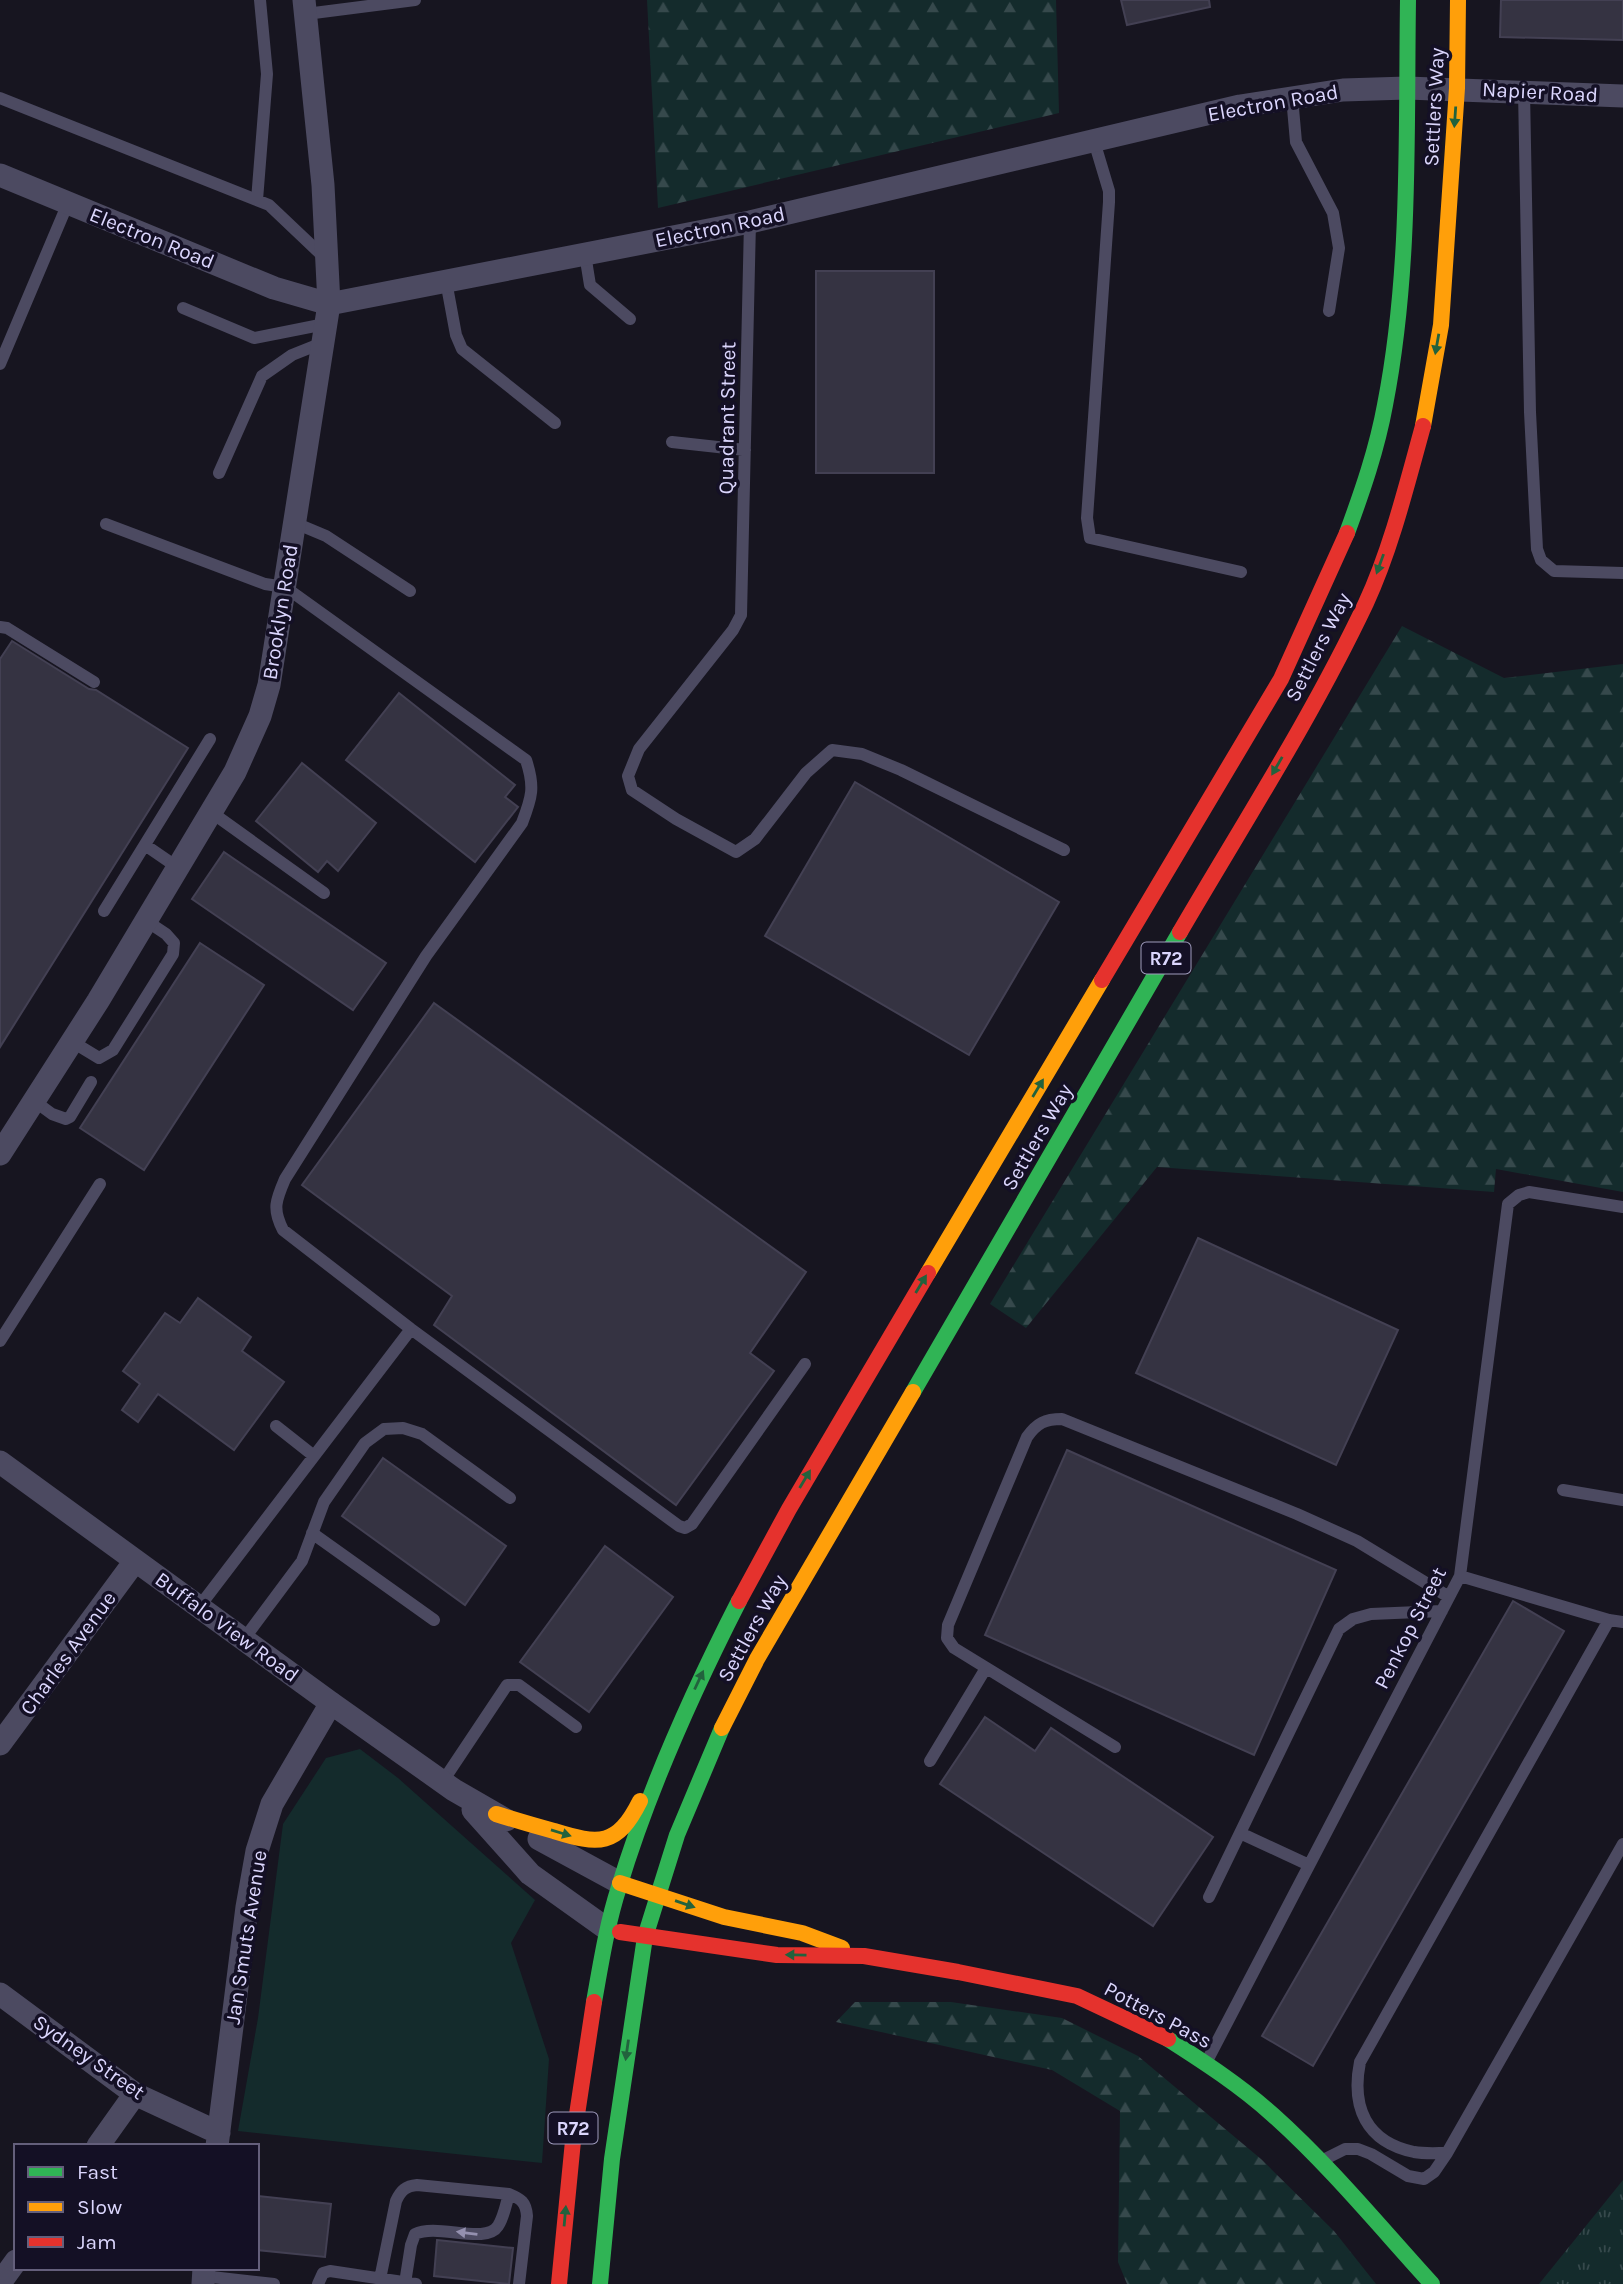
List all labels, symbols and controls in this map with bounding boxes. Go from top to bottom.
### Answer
street label: Settlers Way [1419,47,1449,167]
street label: Napier Road [1481,77,1599,107]
street label: Electron Road [1206,80,1340,126]
one-way arrow [1449,106,1460,128]
street label: Electron Road [86,202,218,274]
street label: Electron Road [653,202,787,252]
one-way arrow [1431,333,1442,355]
street label: Quadrant Street [714,341,740,495]
street label: Brooklyn Road [257,542,303,682]
one-way arrow [1375,553,1386,574]
street label: Settlers Way [1280,588,1356,705]
one-way arrow [1272,756,1284,776]
road number: R72 [1142,942,1190,974]
street label: Settlers Way [997,1079,1077,1195]
one-way arrow [1031,1079,1044,1098]
one-way arrow [915,1274,928,1293]
one-way arrow [799,1470,812,1489]
street label: Penkop Street [1369,1563,1451,1693]
street label: Buffalo View Road [151,1567,303,1687]
street label: Settlers Way [713,1570,791,1686]
street label: Charles Avenue [15,1587,121,1719]
one-way arrow [694,1670,705,1691]
one-way arrow [551,1828,572,1839]
street label: Jan Smuts Avenue [220,1848,272,2026]
one-way arrow [675,1899,696,1910]
one-way arrow [784,1949,806,1961]
street label: Potters Pass [1100,1977,1216,2053]
street label: Sydney Street [29,2010,150,2104]
one-way arrow [621,2039,632,2061]
road number: R72 [548,2112,598,2144]
legend [14,2144,259,2270]
text: Fast [77,2160,118,2184]
text: Slow [77,2195,122,2219]
one-way arrow [559,2205,570,2227]
one-way arrow [455,2227,477,2238]
text: Jam [77,2230,117,2254]

